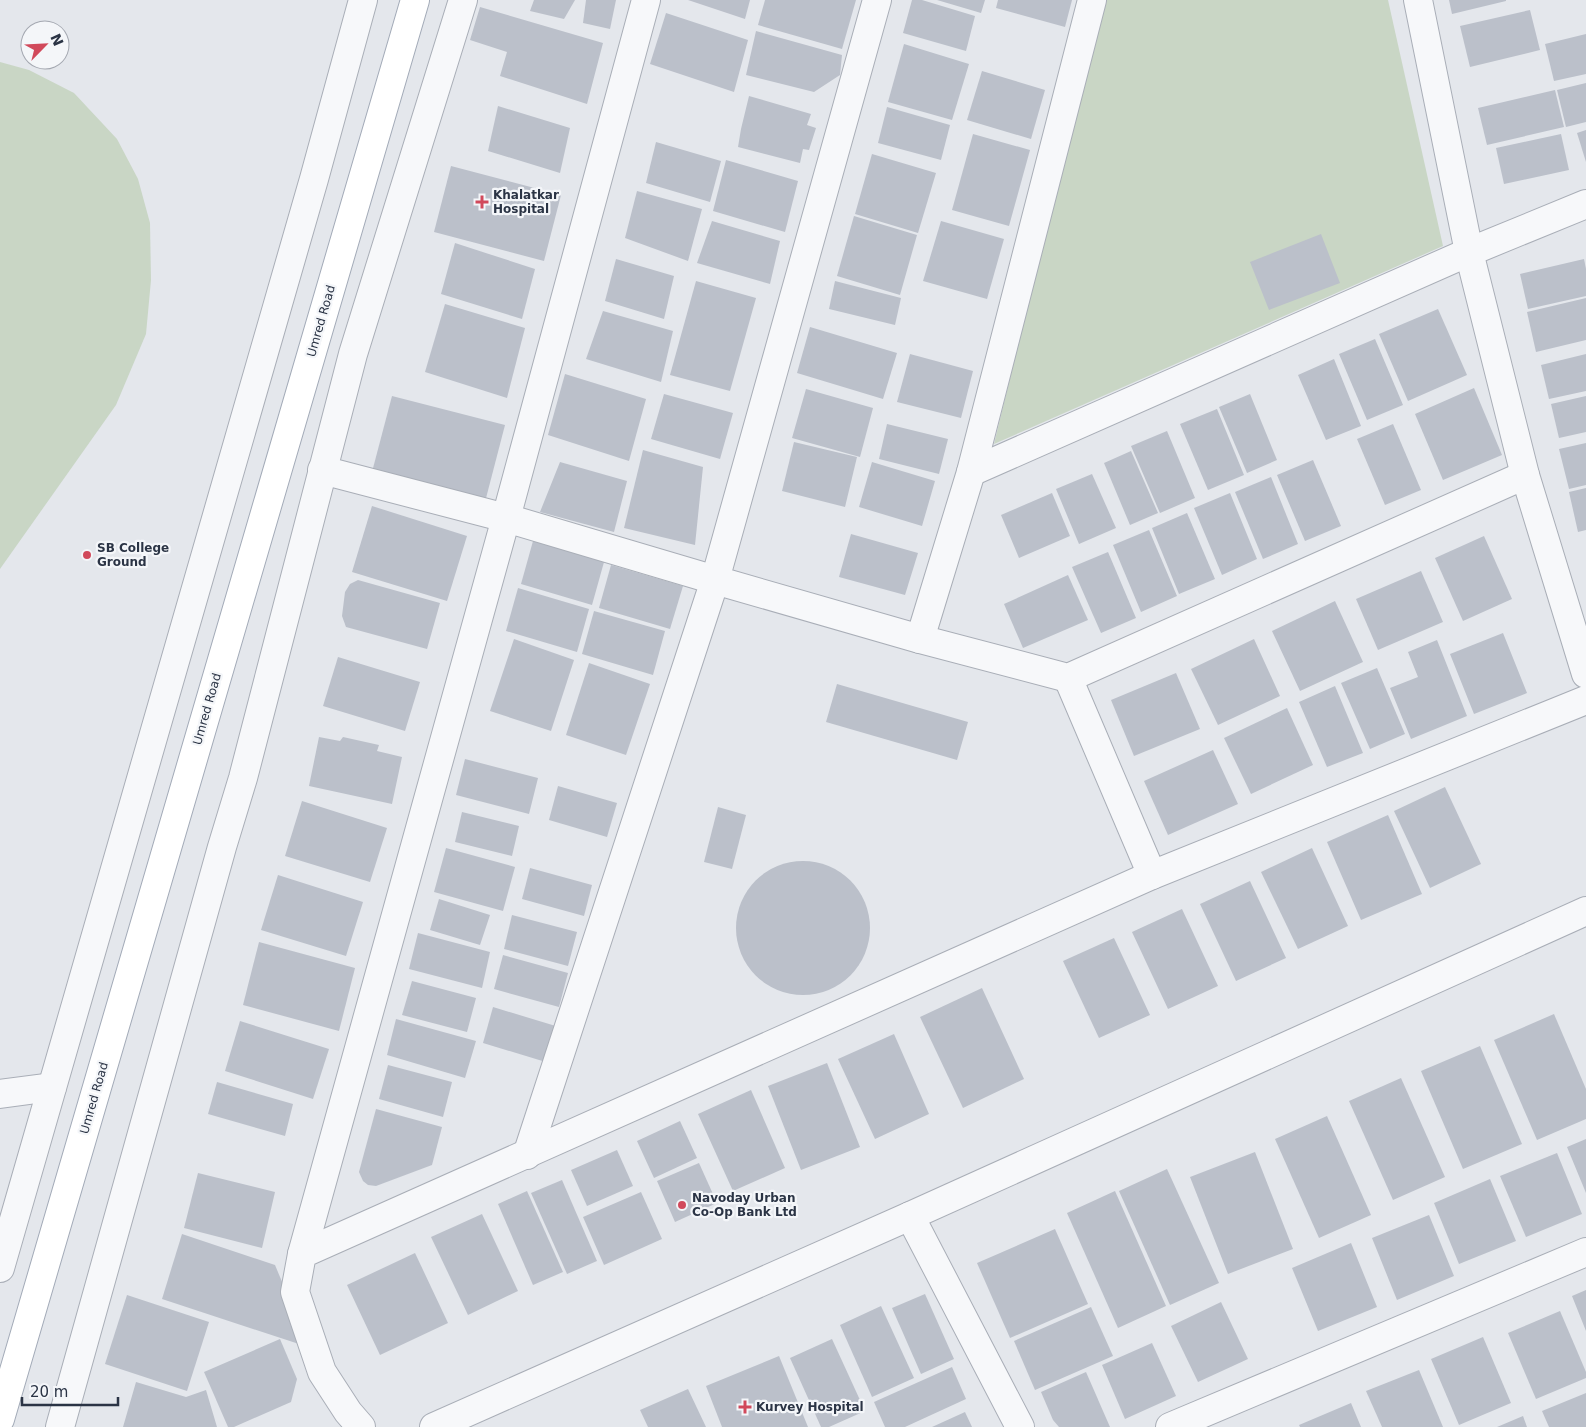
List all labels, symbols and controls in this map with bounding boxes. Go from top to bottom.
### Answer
north arrow [20,20,70,70]
text: N [47,31,67,48]
place label: Khalatkar Hospital [493,188,559,216]
marker: Khalatkar Hospital [475,195,489,209]
street label: Umred Road [304,283,338,359]
place label: SB College Ground [97,541,169,569]
marker: SB College Ground [81,549,93,561]
street label: Umred Road [190,671,224,747]
street label: Umred Road [77,1060,111,1136]
place label: Navoday Urban Co-Op Bank Ltd [692,1191,797,1219]
marker: Navoday Urban Co-Op Bank Ltd [676,1199,688,1211]
scale bar [22,1374,119,1406]
text: 20 m [30,1383,68,1401]
marker: Kurvey Hospital [738,1400,752,1414]
place label: Kurvey Hospital [756,1400,864,1414]

